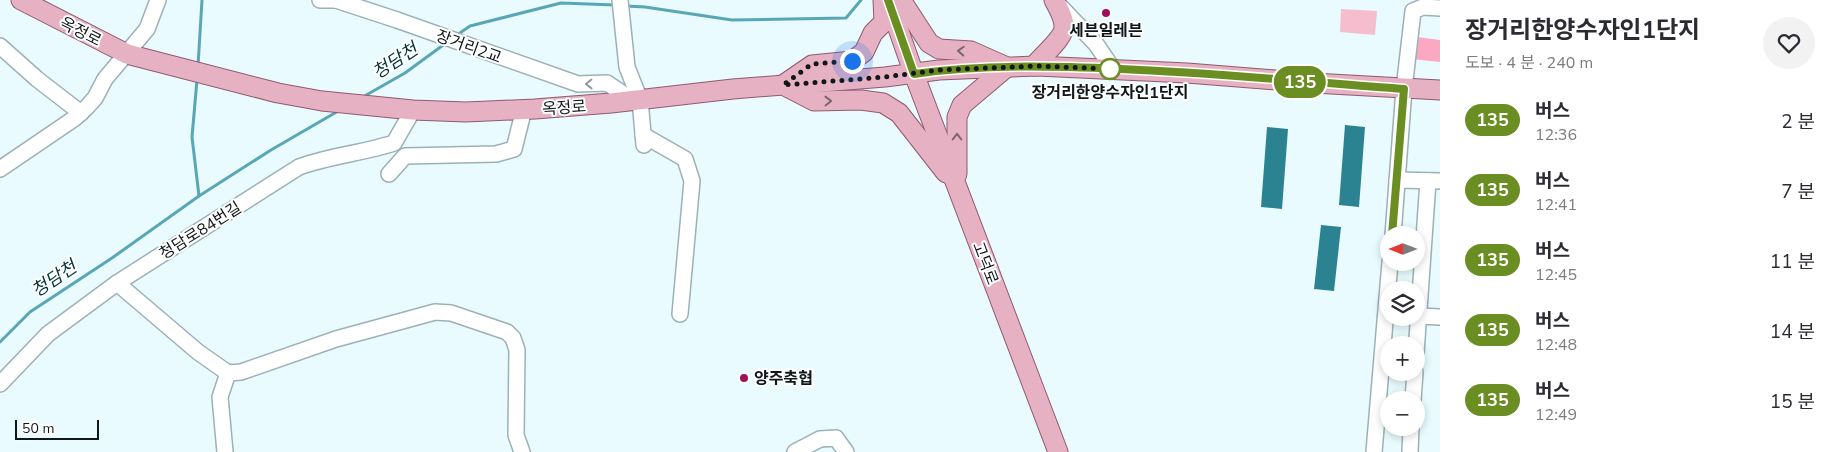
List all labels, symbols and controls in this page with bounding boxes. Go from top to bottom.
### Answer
marker: 세븐일레븐 [1100,7,1112,19]
street label: 옥정로 [56,12,105,52]
text: 장거리한양수자인1단지 [1465,14,1700,46]
button: heart [1763,17,1815,69]
place label: 세븐일레븐 [1069,20,1143,42]
street label: 장거리2교 [433,25,505,69]
water label: 청담천 [368,36,424,85]
one-way arrow [957,45,965,56]
your location [840,49,865,74]
text: 도보 · 4 분 · 240 m [1465,52,1593,74]
marker: 장거리한양수자인1단지 [1099,58,1121,80]
line badge: 135 [1271,66,1329,98]
text: 135 [1284,70,1316,94]
one-way arrow [584,78,592,89]
place label: 장거리한양수자인1단지 [1032,82,1188,104]
street label: 옥정로 [541,95,587,121]
one-way arrow [824,96,832,106]
text: 버스 [1535,98,1570,124]
text: 135 [1476,108,1509,132]
text: 2 분 [1781,109,1815,135]
text: 12:36 [1535,124,1577,146]
one-way arrow [952,133,962,140]
text: 버스 [1535,168,1570,194]
text: 135 [1476,178,1509,202]
text: 7 분 [1781,179,1815,205]
text: 12:41 [1535,194,1577,216]
street label: 청담로84번길 [155,197,246,265]
north arrow [1380,226,1425,271]
map controls [1380,226,1425,436]
text: 버스 [1535,238,1570,264]
street label: 고덕로 [967,239,1003,288]
text: 135 [1476,248,1509,272]
text: 11 분 [1770,249,1815,275]
water label: 청담천 [27,254,83,303]
text: 12:45 [1535,264,1577,286]
button: layers [1380,281,1425,326]
text: 버스 [1535,308,1570,334]
text: 135 [1476,318,1509,342]
text: 14 분 [1770,319,1815,345]
text: 12:48 [1535,334,1577,356]
button: + [1380,336,1425,381]
place label: 양주축협 [754,368,813,390]
marker: 양주축협 [738,372,750,384]
text: 버스 [1535,378,1570,404]
text: 135 [1476,388,1509,412]
text: 15 분 [1770,389,1815,415]
button: − [1380,391,1425,436]
text: 12:49 [1535,404,1577,426]
scale bar [15,417,99,440]
text: 50 m [22,419,54,438]

